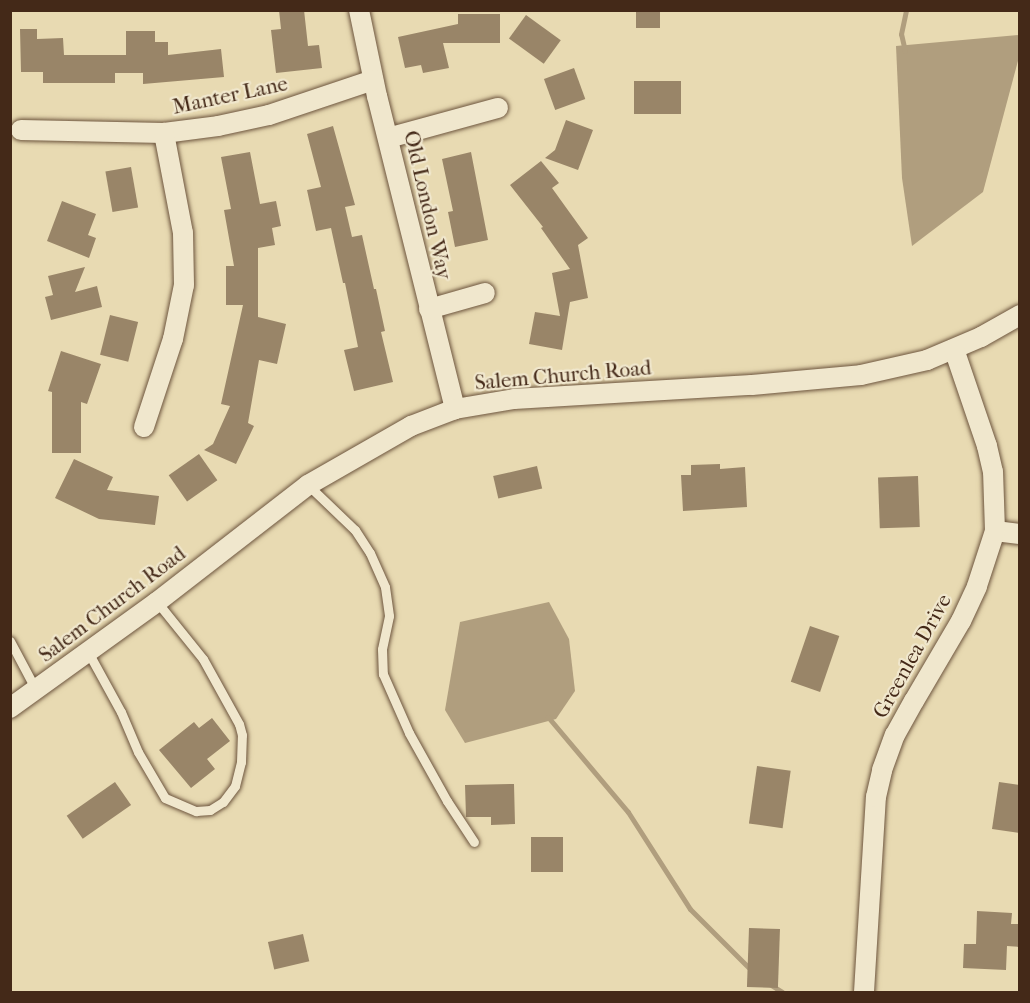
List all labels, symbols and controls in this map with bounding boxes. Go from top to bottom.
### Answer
street label: Manter Lane [170,70,290,120]
street label: Old London Way [399,128,457,282]
street label: Salem Church Road [474,355,652,395]
street label: Salem Church Road [34,541,190,667]
street label: Greenlea Drive [867,589,957,723]

